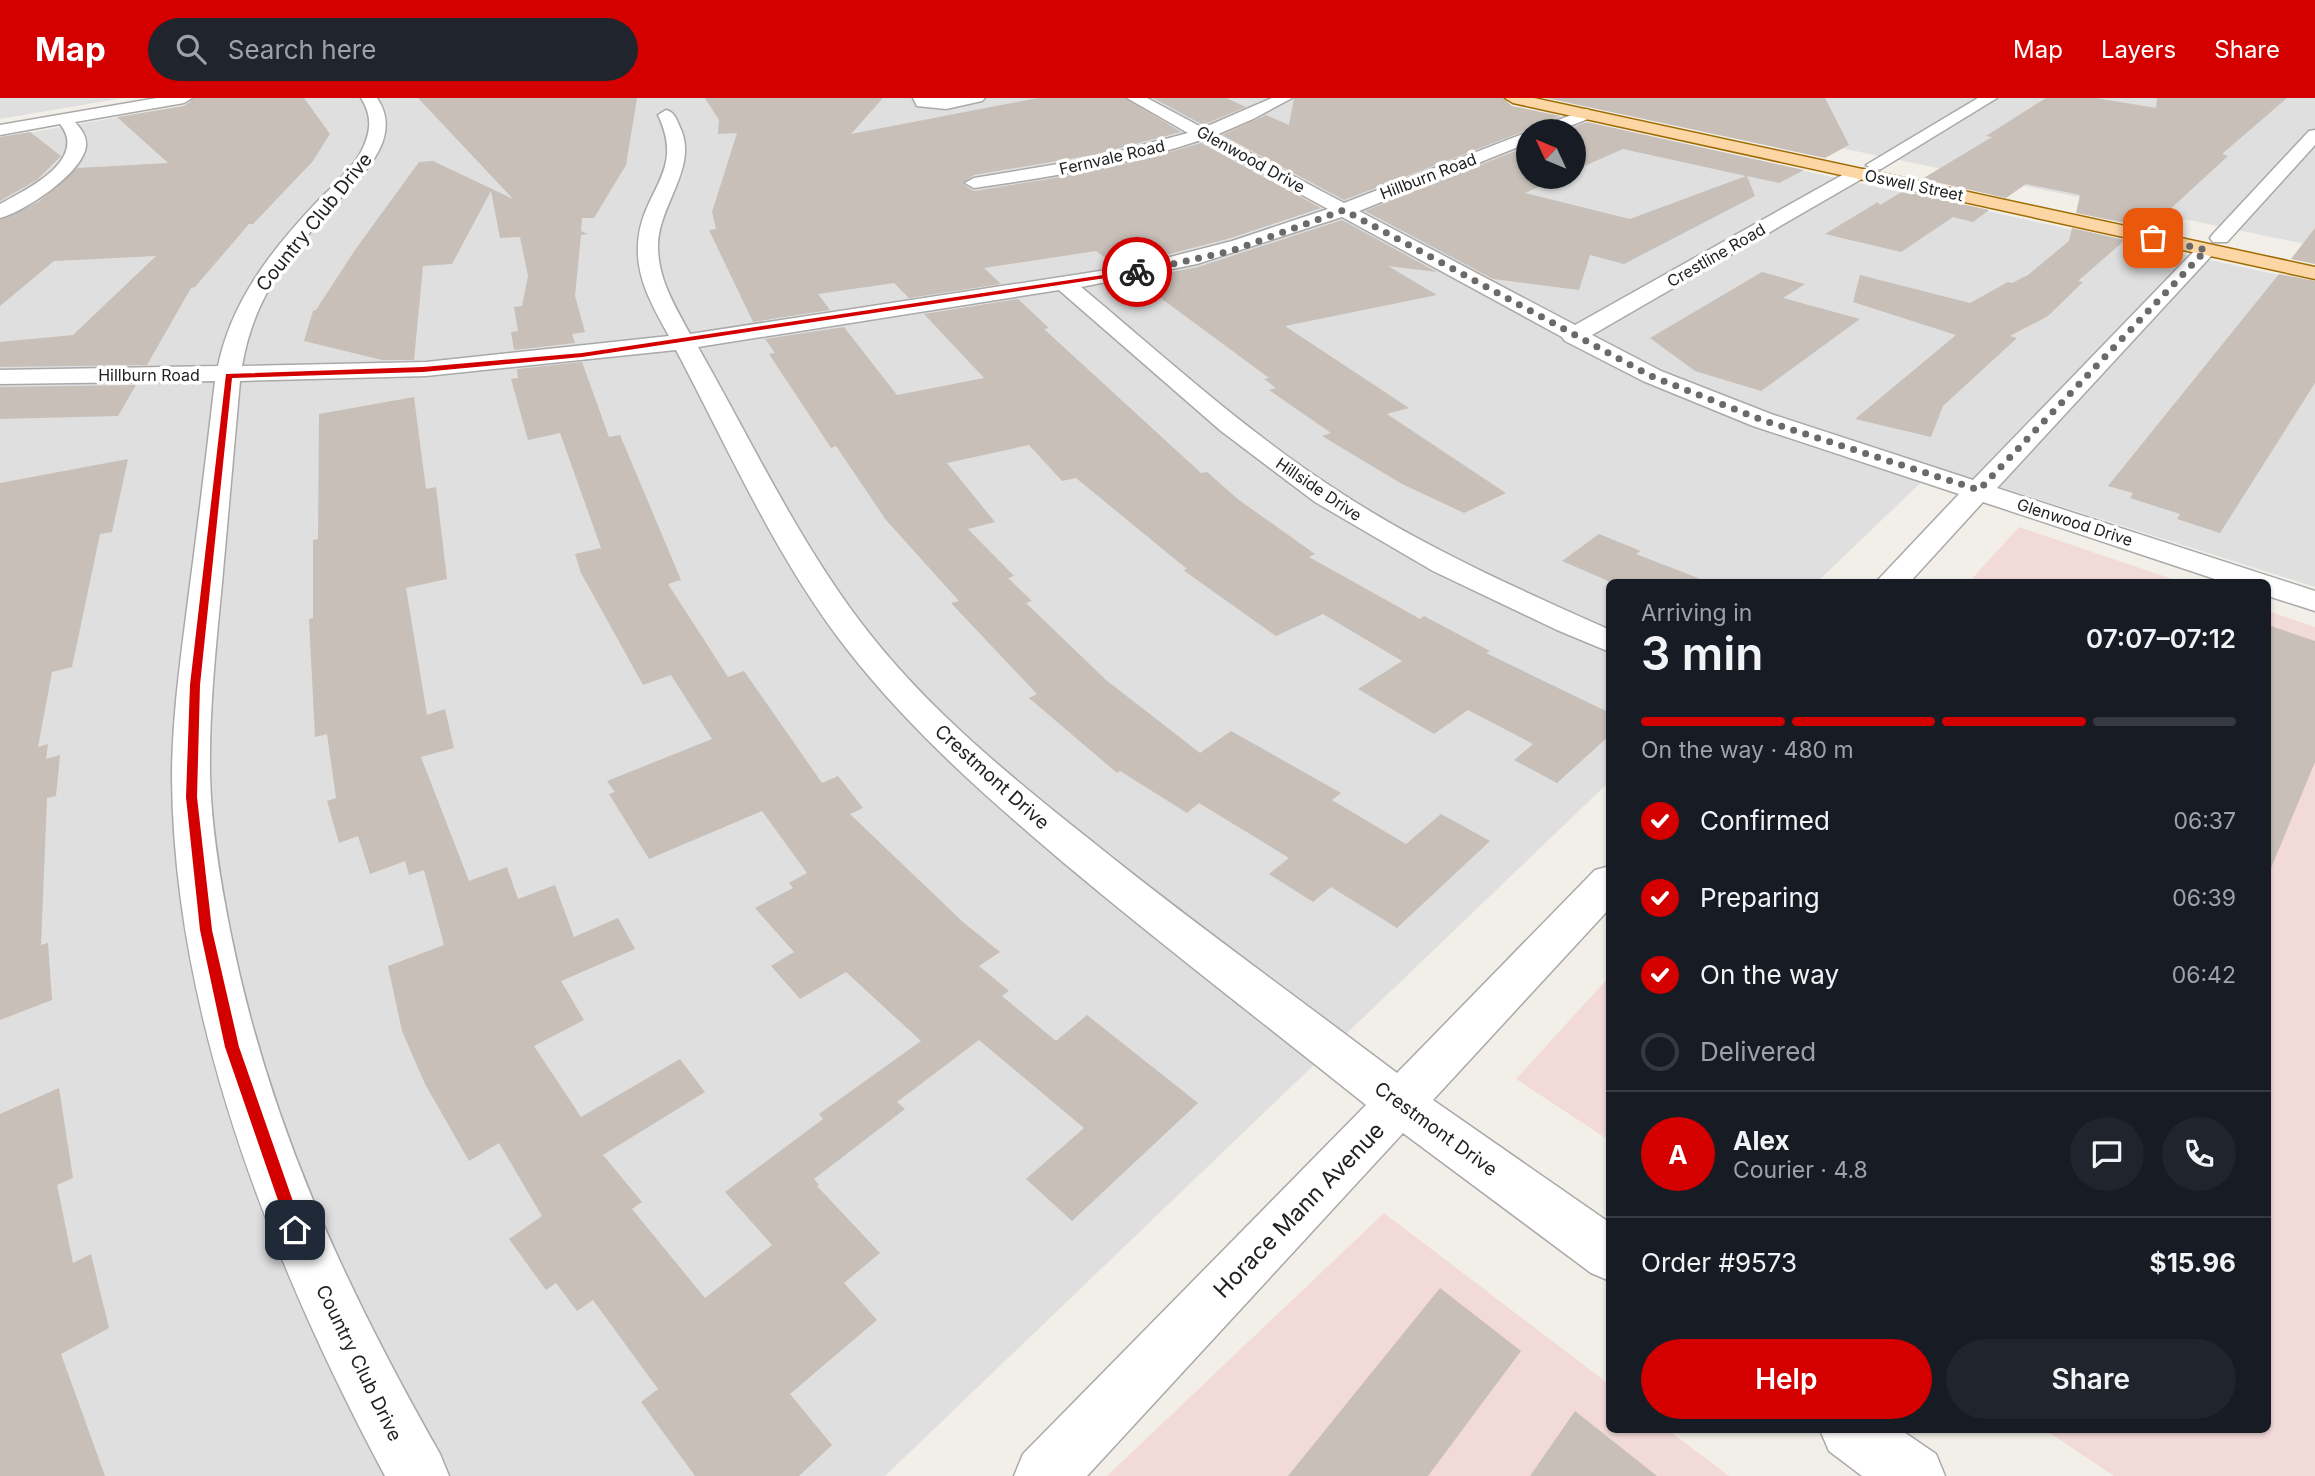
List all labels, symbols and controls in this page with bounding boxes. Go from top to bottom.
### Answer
search box [148,18,638,81]
text: Map [35,29,106,69]
icon: search [172,30,210,68]
text: Search here [228,34,376,65]
text: Map [2013,35,2063,64]
text: Layers [2101,35,2176,64]
text: Share [2214,35,2280,64]
north arrow [1516,119,1586,189]
map controls [1516,119,1586,189]
street label: Glenwood Drive [1193,121,1309,197]
street label: Fernvale Road [1057,135,1167,179]
street label: Country Club Drive [251,148,377,296]
street label: Hillburn Road [1377,148,1479,204]
street label: Oswell Street [1863,165,1965,205]
pin [2123,208,2183,268]
street label: Crestline Road [1663,219,1769,291]
icon: bag [2134,219,2172,257]
courier [1102,237,1172,307]
icon: bike [1118,253,1156,291]
street label: Hillburn Road [98,365,200,385]
street label: Hillside Drive [1272,453,1366,525]
street label: Glenwood Drive [2015,494,2135,550]
text: Arriving in [1641,599,1752,627]
text: 07:07–07:12 [2086,623,2236,654]
text: 3 min [1641,625,1763,681]
street label: Crestmont Drive [930,720,1054,834]
text: On the way · 480 m [1641,736,1854,764]
icon: check [1641,802,1679,840]
text: Confirmed [1700,805,1830,836]
text: 06:37 [2173,807,2236,835]
icon: check [1641,879,1679,917]
text: Preparing [1700,882,1820,913]
text: 06:39 [2172,884,2236,912]
icon: check [1641,956,1679,994]
text: On the way [1700,959,1839,990]
text: 06:42 [2172,961,2236,989]
text: Delivered [1700,1036,1816,1067]
street label: Crestmont Drive [1370,1077,1502,1181]
street label: Horace Mann Avenue [1208,1116,1390,1304]
button: chat [2070,1117,2144,1191]
button: phone [2162,1117,2236,1191]
text: Alex [1733,1125,1790,1156]
text: A [1668,1139,1688,1170]
text: Courier · 4.8 [1733,1156,1868,1184]
pin [265,1200,325,1260]
icon: home [276,1211,314,1249]
text: Order #9573 [1641,1247,1797,1278]
text: $15.96 [2150,1247,2236,1278]
street label: Country Club Drive [311,1281,407,1445]
button: Help [1641,1339,1932,1419]
button: Share [1946,1339,2236,1419]

